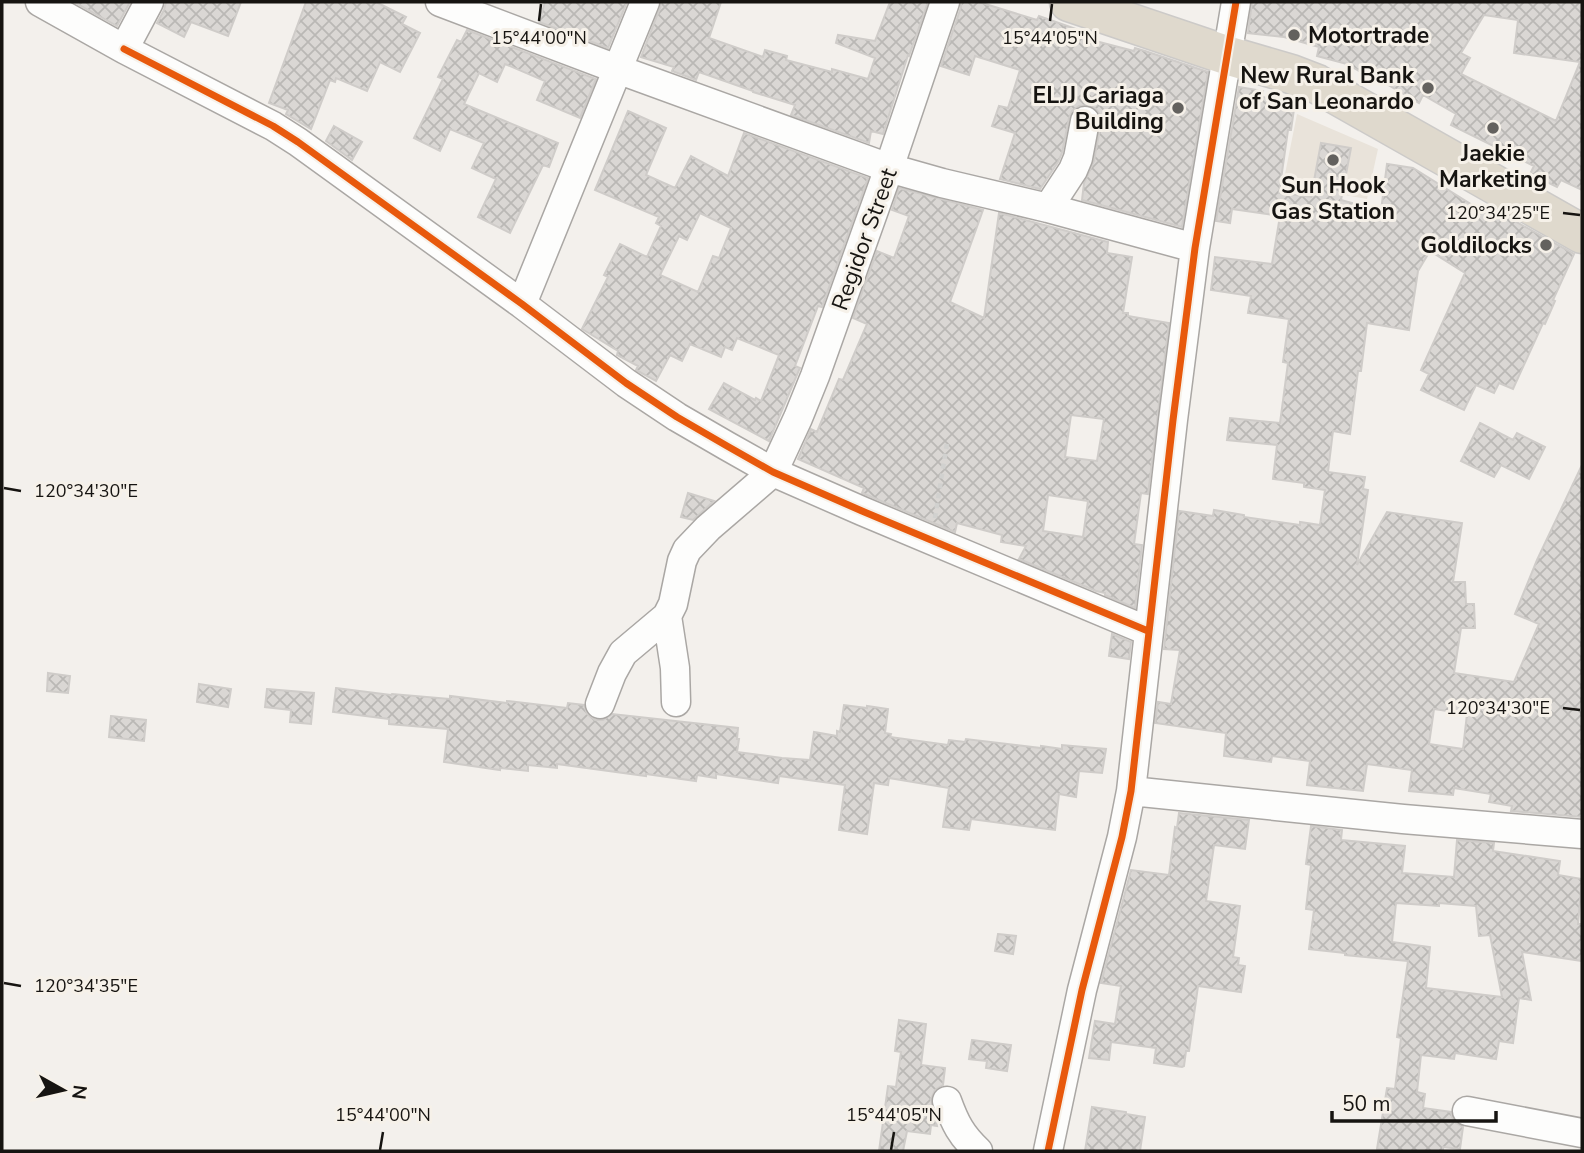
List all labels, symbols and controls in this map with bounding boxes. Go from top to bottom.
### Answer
place label: Motortrade [1308,20,1429,51]
text: 15°44'00"N [491,26,587,50]
text: 15°44'05"N [1002,26,1098,50]
marker: Motortrade [1286,27,1302,43]
place label: New Rural Bank of San Leonardo [1239,60,1415,117]
place label: ELJJ Cariaga Building [1033,80,1164,137]
marker: New Rural Bank of San Leonardo [1420,80,1436,96]
marker: ELJJ Cariaga Building [1170,100,1186,116]
marker: Jaekie Marketing [1485,120,1501,136]
place label: Jaekie Marketing [1439,138,1547,195]
marker: Sun Hook Gas Station [1325,152,1341,168]
street label: Regidor Street [824,163,905,315]
place label: Sun Hook Gas Station [1271,170,1395,227]
text: 120°34'25"E [1446,201,1550,225]
place label: Goldilocks [1420,230,1532,261]
marker: Goldilocks [1538,237,1554,253]
text: 120°34'30"E [34,479,138,503]
text: 120°34'30"E [1446,696,1550,720]
text: 120°34'35"E [34,974,138,998]
north arrow [28,1055,98,1125]
scale bar [1332,1080,1496,1124]
text: N [65,1083,93,1101]
text: 50 m [1342,1090,1391,1118]
text: 15°44'00"N [335,1103,431,1127]
text: 15°44'05"N [846,1103,942,1127]

